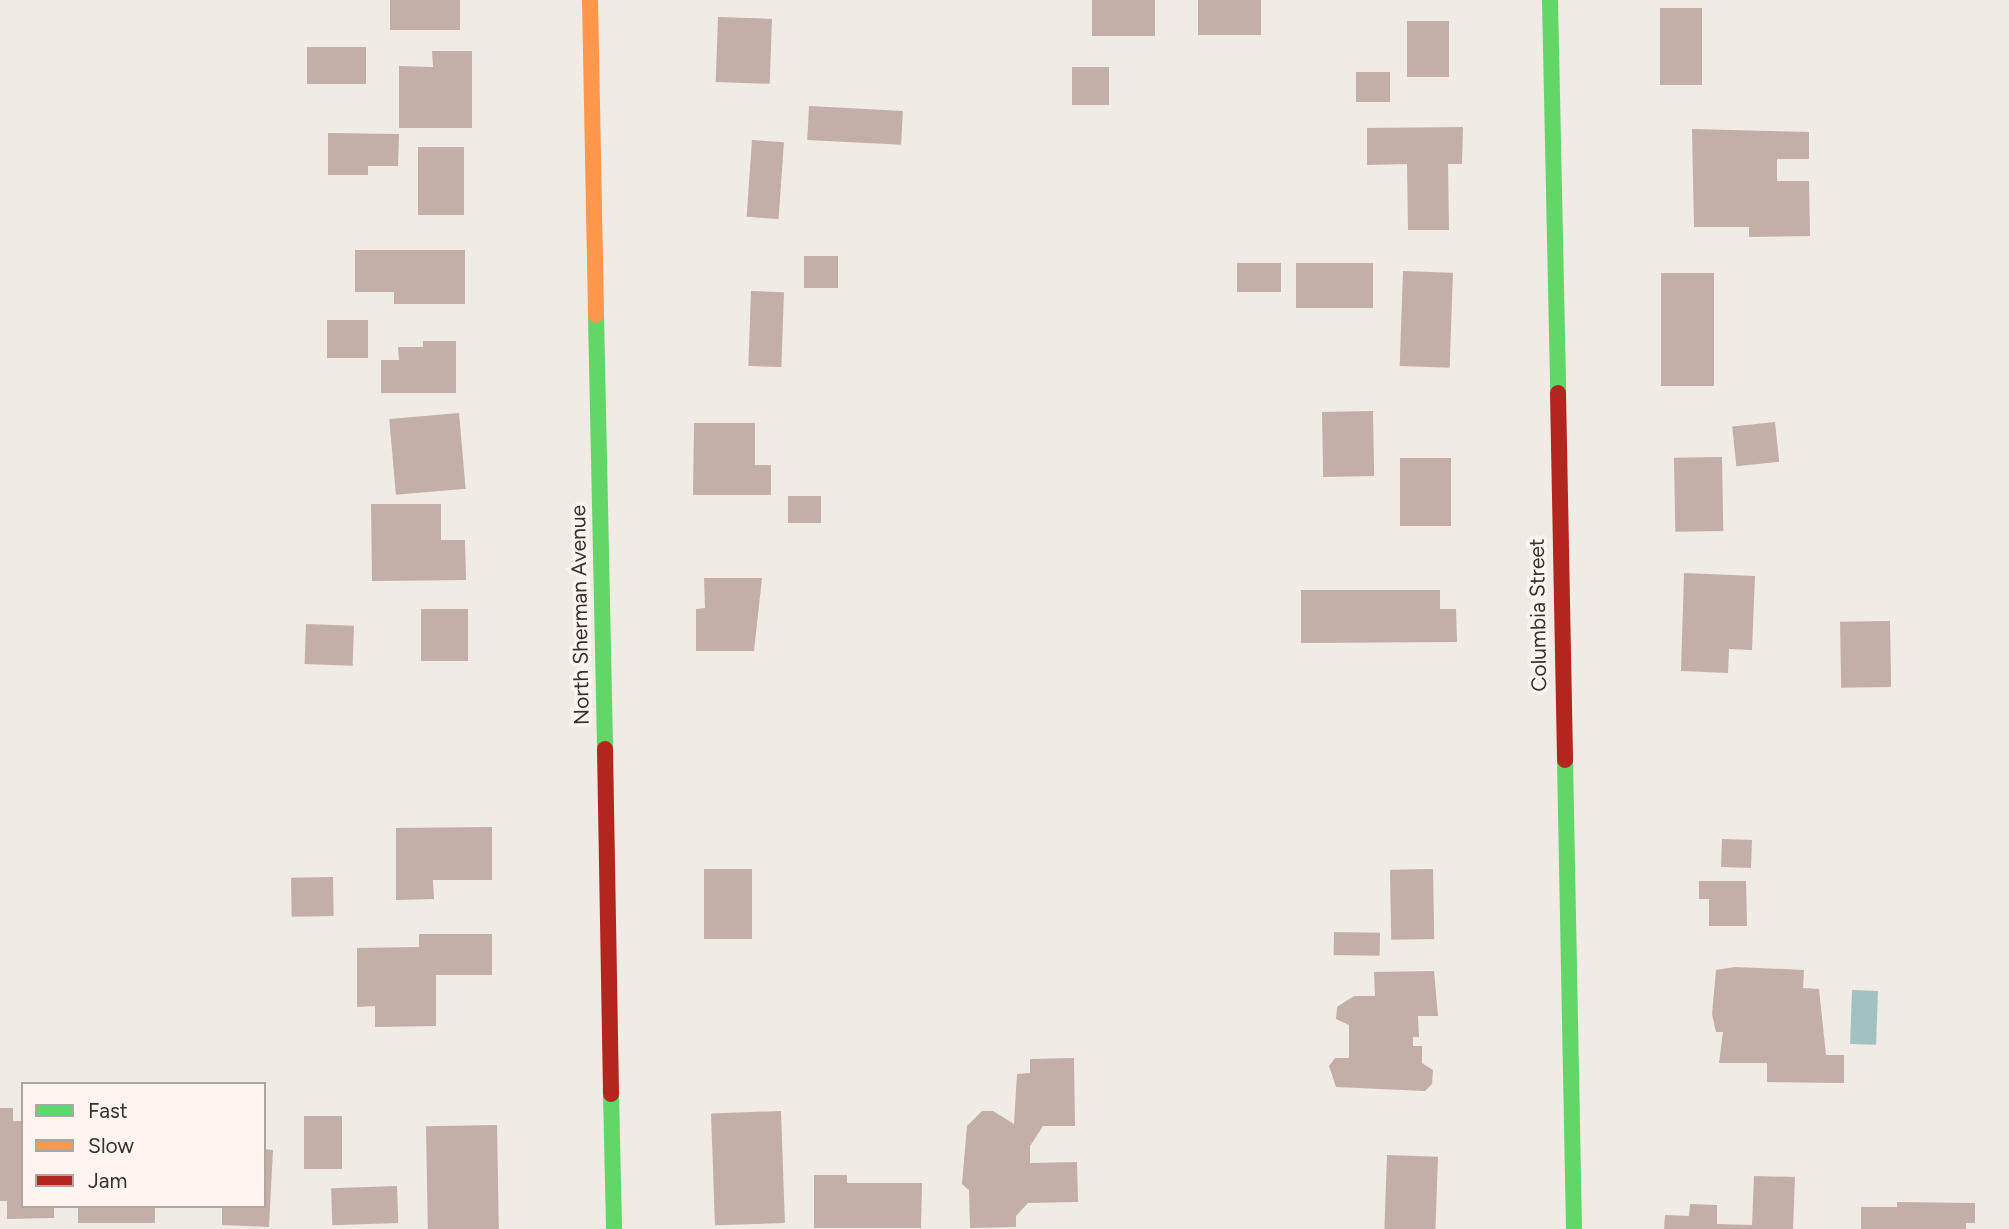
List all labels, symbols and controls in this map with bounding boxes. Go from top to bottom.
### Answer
street label: North Sherman Avenue [565,505,595,725]
street label: Columbia Street [1524,538,1552,692]
legend [21,1082,266,1208]
text: Fast [88,1098,128,1123]
text: Slow [88,1133,134,1158]
text: Jam [88,1168,127,1193]

